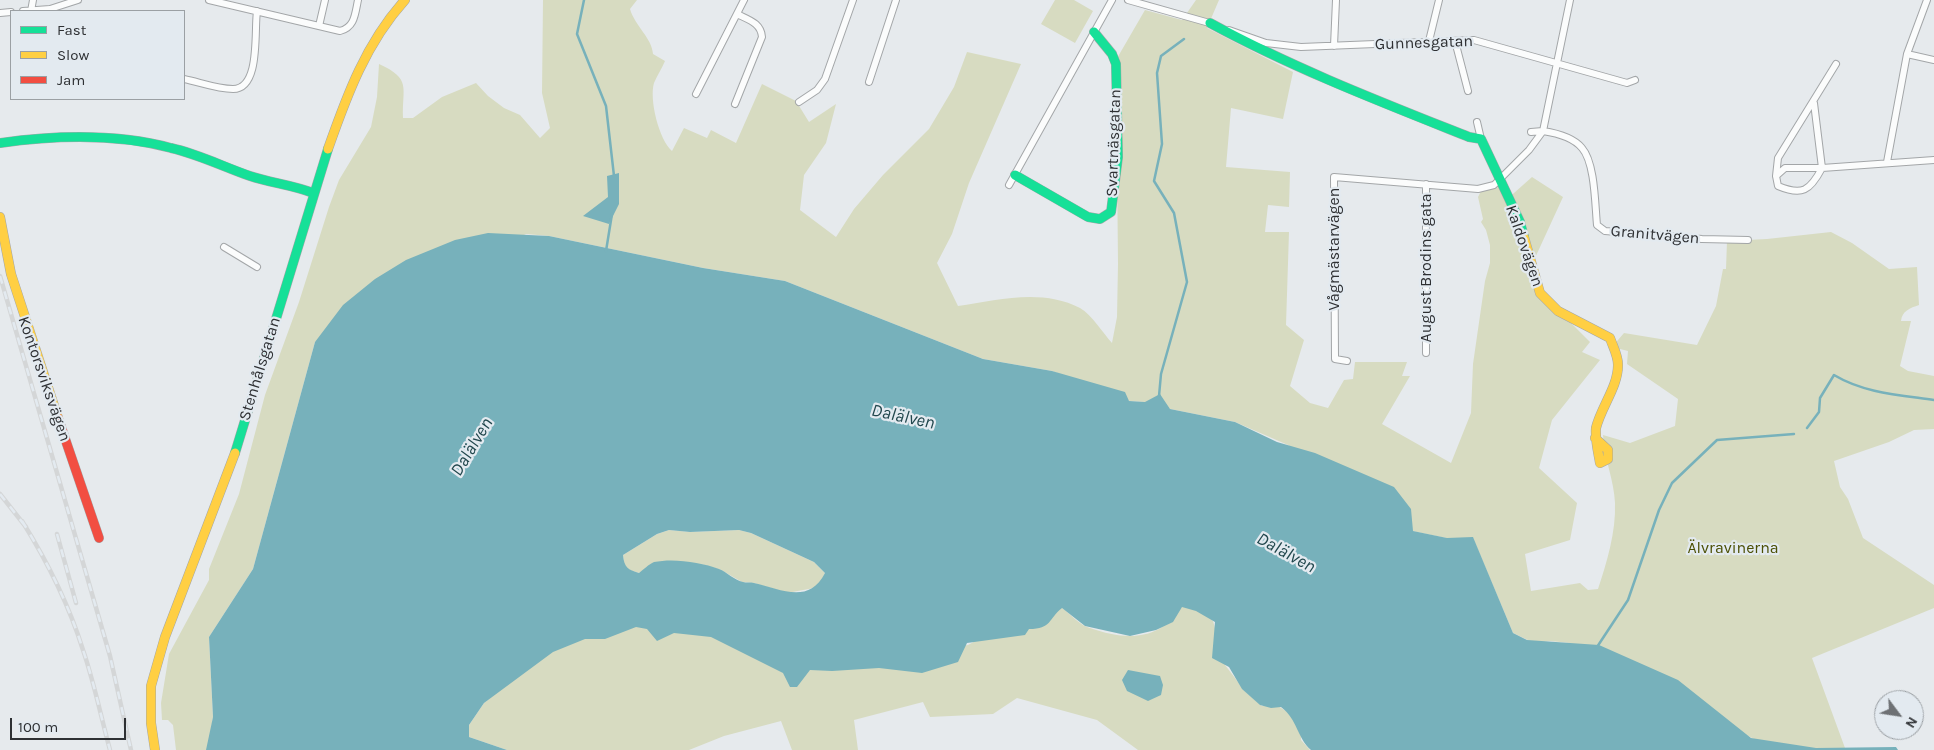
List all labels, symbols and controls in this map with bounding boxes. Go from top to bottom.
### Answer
legend [10,10,185,100]
text: Fast [57,21,86,39]
street label: Gunnesgatan [1375,32,1473,54]
text: Slow [57,46,89,64]
text: Jam [57,71,85,89]
street label: Svartnäsgatan [1103,89,1125,197]
street label: Vågmästarvägen [1324,188,1344,310]
street label: August Brodins gata [1416,193,1436,343]
street label: Kaldovägen [1501,203,1547,289]
street label: Granitvägen [1610,222,1700,248]
street label: Kontorsviksvägen [14,314,74,444]
street label: Stenhålsgatan [235,315,285,423]
water label: Dalälven [869,400,937,434]
water label: Dalälven [446,414,498,480]
water label: Dalälven [1253,528,1319,578]
park label: Älvravinerna [1687,538,1779,558]
north arrow [1874,690,1924,740]
scale bar [12,708,129,740]
text: N [1902,714,1921,731]
text: 100 m [18,718,58,736]

